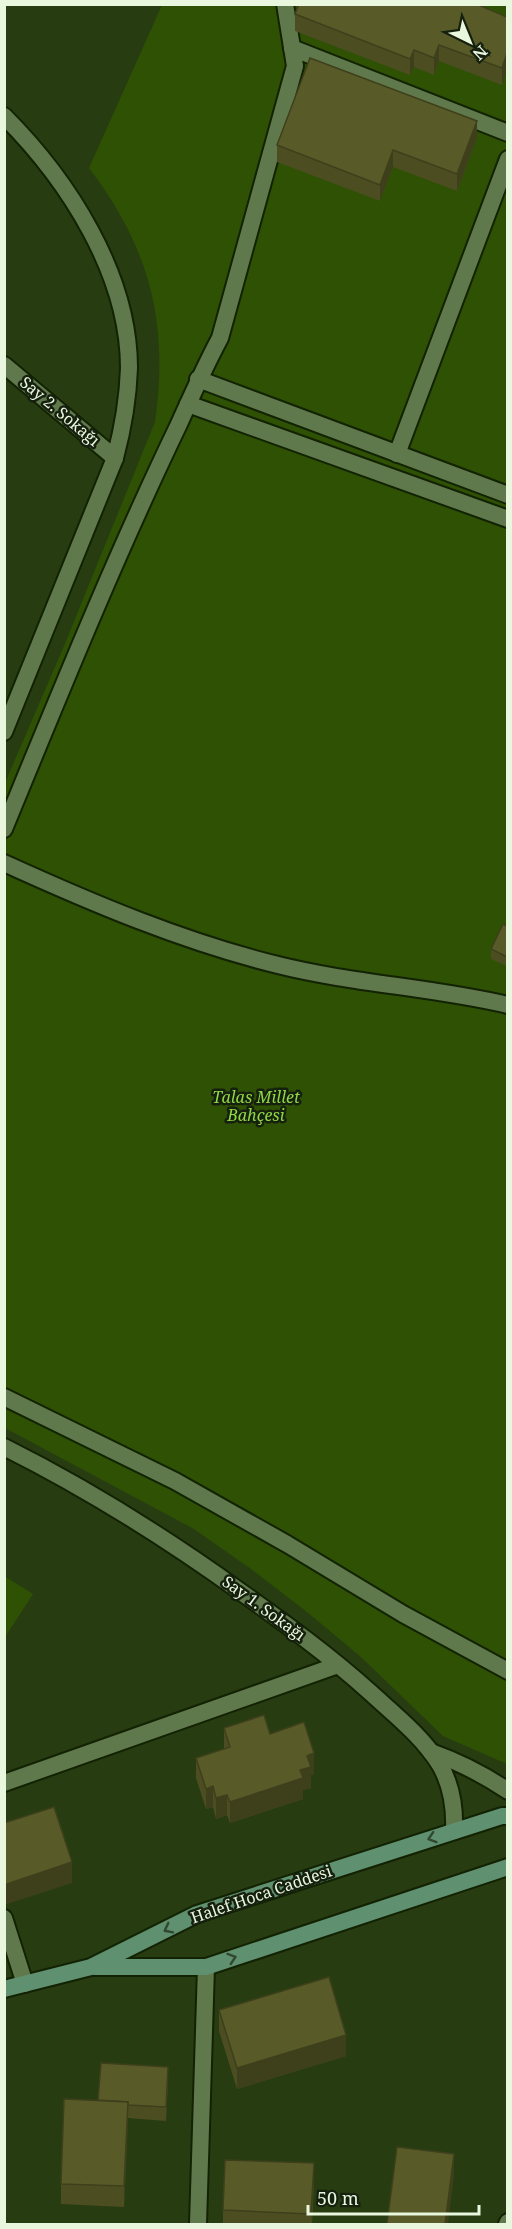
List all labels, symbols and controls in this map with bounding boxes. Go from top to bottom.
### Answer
north arrow [440,12,500,72]
text: N [468,41,492,66]
street label: Say 2. Sokağı [15,371,105,451]
park label: Talas Millet Bahçesi [212,1086,300,1126]
street label: Say 1. Sokağı [218,1570,310,1646]
one-way arrow [427,1831,438,1844]
street label: Halef Hoca Caddesi [188,1860,334,1928]
one-way arrow [163,1921,174,1933]
one-way arrow [226,1953,237,1966]
scale bar [308,2178,479,2216]
text: 50 m [317,2186,359,2210]

